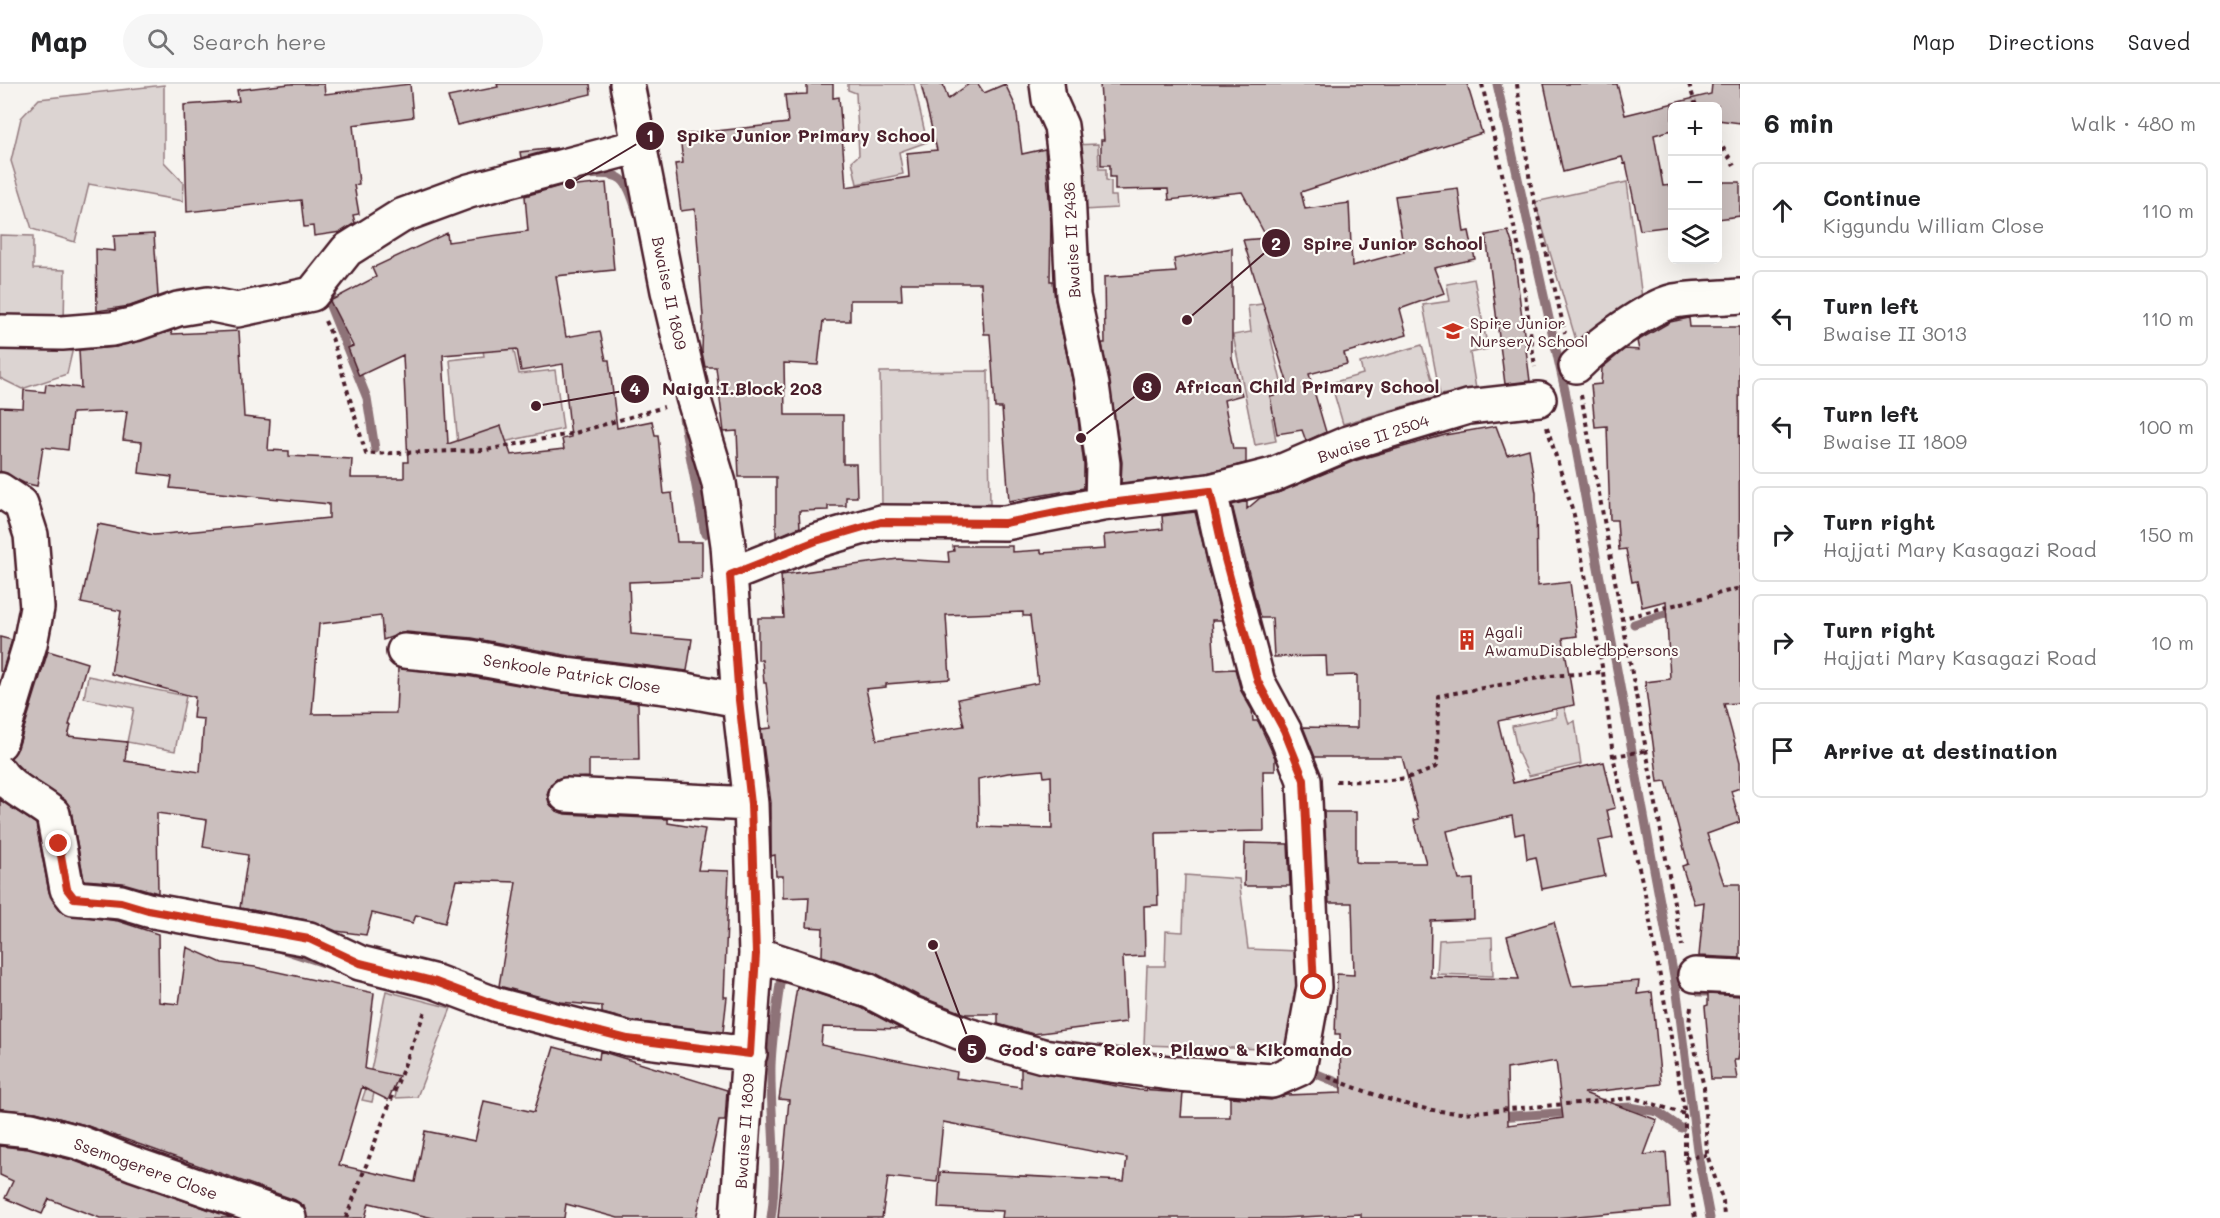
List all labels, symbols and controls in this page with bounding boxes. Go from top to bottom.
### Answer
search box [123,14,543,68]
text: Map [30,23,87,59]
icon: search [144,25,177,58]
text: Search here [192,27,326,56]
text: Map [1912,28,1955,55]
text: Directions [1988,28,2095,55]
text: Saved [2128,28,2190,55]
map controls [1668,102,1722,264]
button: + [1668,102,1722,156]
text: 6 min [1764,106,1833,140]
text: Walk · 480 m [2070,110,2196,136]
callout: Spike Junior Primary School [635,118,948,154]
text: 1 [646,123,654,147]
text: Spike Junior Primary School [677,123,935,147]
button: − [1668,156,1722,210]
street label: Bwaise II 2436 [1057,181,1085,299]
text: Continue [1823,183,1921,212]
icon: ahead [1766,194,1799,227]
text: 110 m [2141,197,2194,223]
button: layers [1668,210,1722,264]
text: Kiggundu William Close [1823,212,2044,238]
callout: Spire Junior School [1261,225,1494,261]
text: 2 [1271,231,1281,255]
text: Spire Junior School [1303,231,1483,255]
street label: Bwaise II 1809 [648,234,692,352]
text: Turn left [1823,291,1919,320]
icon: left [1766,302,1799,335]
text: 110 m [2141,305,2194,331]
place label: Spire Junior Nursery School [1470,312,1588,351]
school or university icon: Spire Junior Nursery School [1441,319,1465,343]
text: Bwaise II 3013 [1823,320,1967,346]
callout: African Child Primary School [1132,369,1451,405]
callout: Naiga.I.Block 203 [620,371,834,407]
text: 3 [1142,374,1153,398]
text: African Child Primary School [1175,374,1439,398]
text: 4 [629,376,641,400]
text: Naiga.I.Block 203 [662,376,822,400]
text: Turn left [1823,399,1919,428]
street label: Bwaise II 2504 [1314,409,1432,467]
icon: left [1766,410,1799,443]
text: 100 m [2138,413,2194,439]
text: Bwaise II 1809 [1823,428,1967,454]
text: Turn right [1823,507,1935,536]
icon: right [1766,518,1799,551]
text: 150 m [2139,521,2194,547]
text: Hajjati Mary Kasagazi Road [1823,536,2097,562]
text: Turn right [1823,615,1935,644]
place label: Agali AwamuDisabledbpersons [1484,621,1679,660]
icon: right [1766,626,1799,659]
building icon: Agali AwamuDisabledbpersons [1455,628,1479,652]
text: 10 m [2150,629,2194,655]
text: Hajjati Mary Kasagazi Road [1823,644,2097,670]
street label: Senkoole Patrick Close [482,649,662,697]
icon: arrive [1766,734,1799,767]
text: Arrive at destination [1823,736,2058,765]
route end [45,830,71,856]
route start [1300,973,1326,999]
callout: God's care Rolex , Pilawo & Kikomando [957,1031,1364,1067]
text: 5 [967,1037,977,1061]
text: God's care Rolex , Pilawo & Kikomando [998,1037,1352,1061]
street label: Bwaise II 1809 [730,1073,758,1189]
street label: Ssemogerere Close [71,1132,221,1204]

